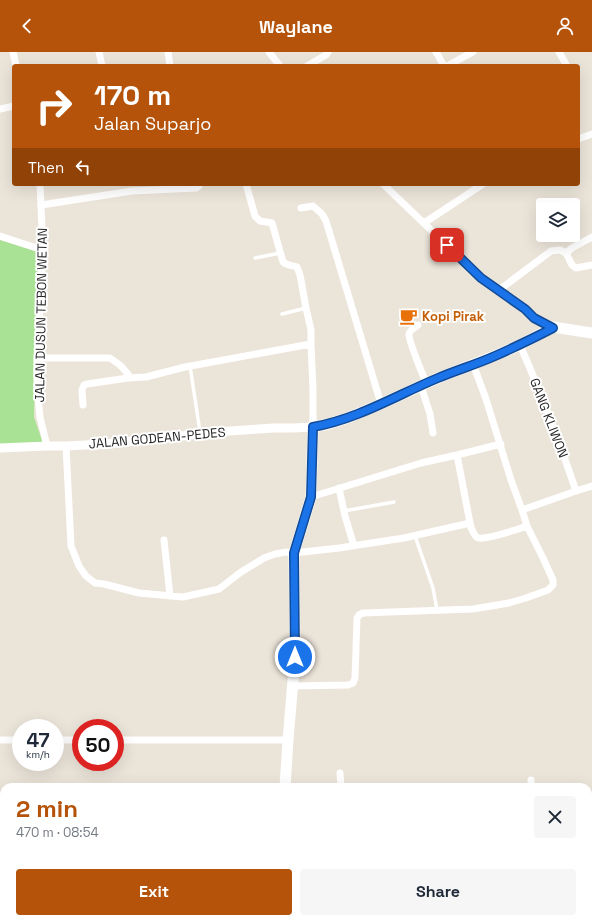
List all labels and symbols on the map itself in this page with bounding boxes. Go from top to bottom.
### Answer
street label: JALAN DUSUN TEBON WETAN [31,228,51,402]
pin [430,228,464,262]
cafe icon: Kopi Pirak [399,306,419,326]
place label: Kopi Pirak [422,308,485,325]
street label: GANG KLIWON [526,376,572,460]
street label: JALAN GODEAN-PEDES [88,424,226,452]
position arrow [274,636,316,678]
speed limit sign: 50 [72,719,124,771]

